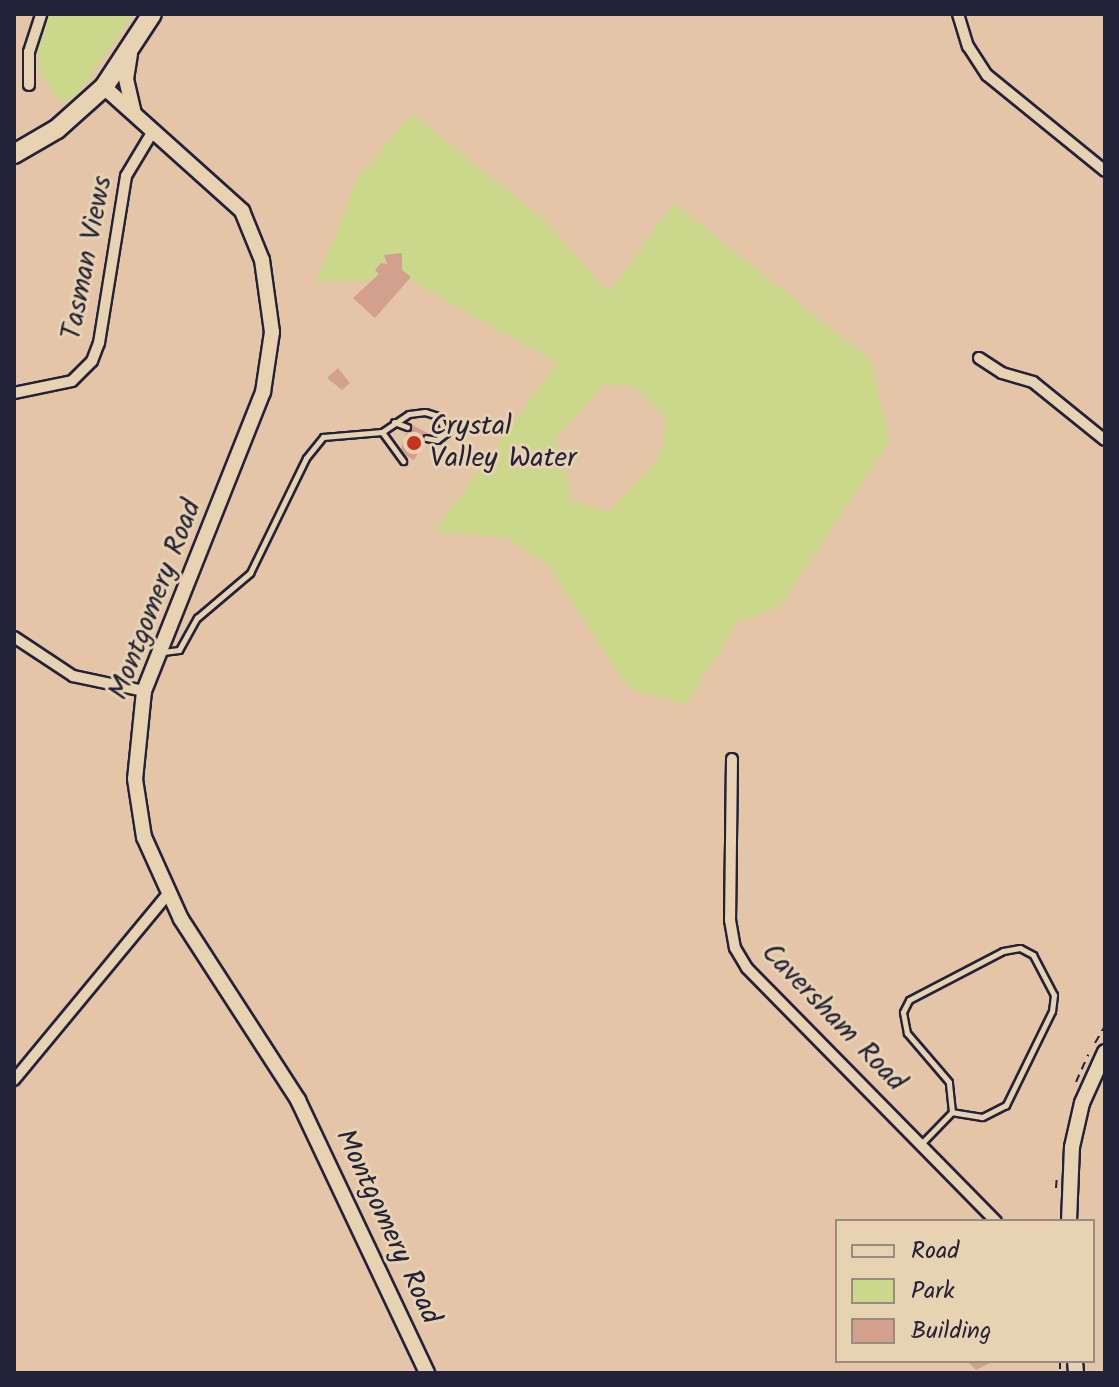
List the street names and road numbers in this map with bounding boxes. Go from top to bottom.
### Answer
street label: Tasman Views [56,173,120,343]
street label: Montgomery Road [102,495,210,705]
street label: Caversham Road [754,937,912,1099]
street label: Montgomery Road [327,1124,447,1330]

